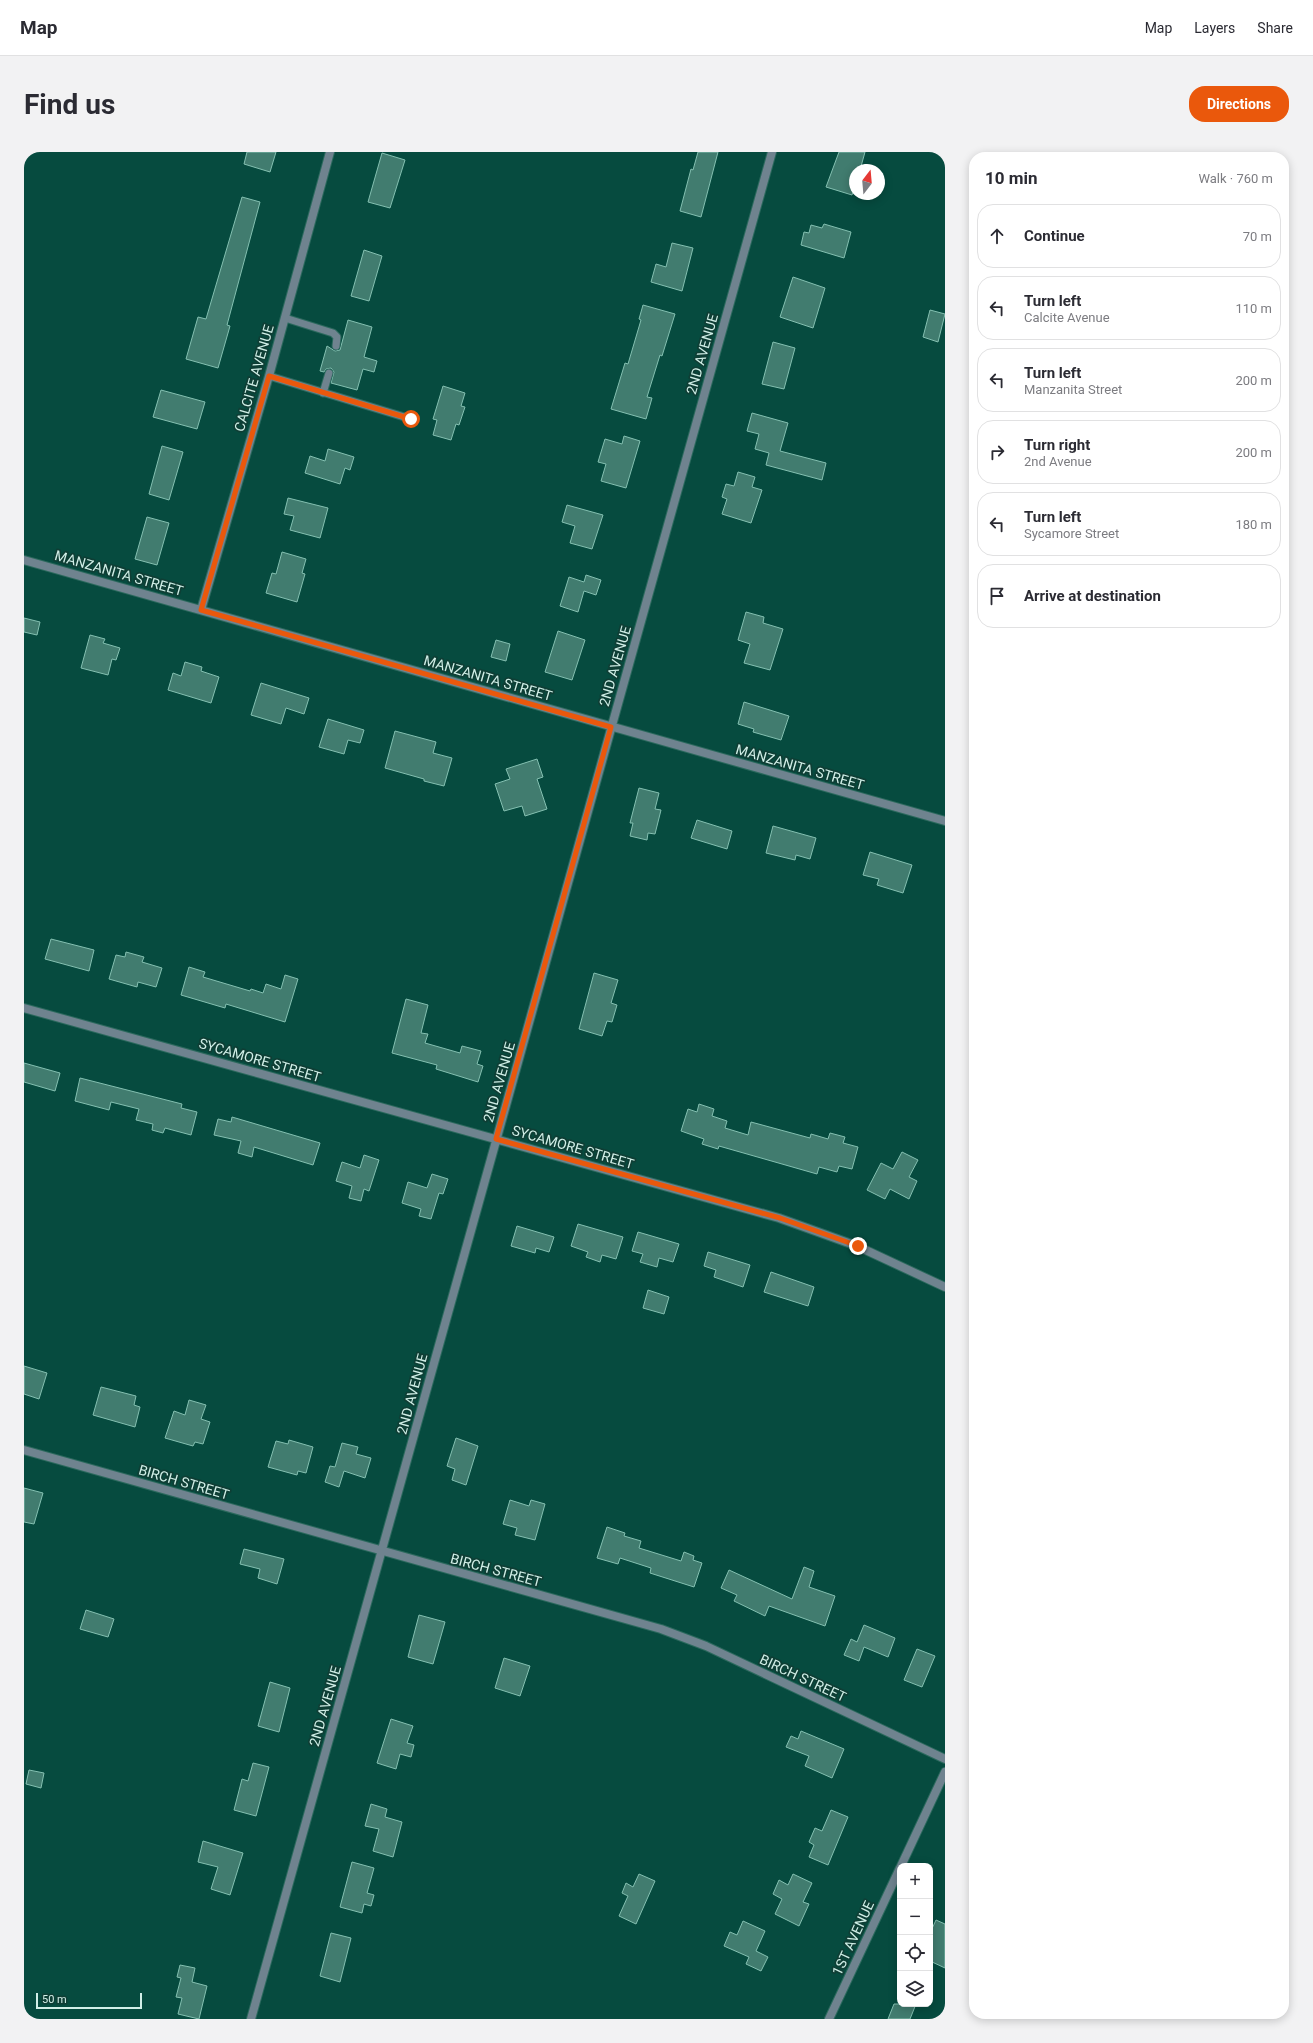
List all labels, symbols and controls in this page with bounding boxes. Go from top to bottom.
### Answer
text: Map [20,16,58,39]
text: Map [1145,20,1172,36]
text: Layers [1194,20,1235,36]
text: Share [1257,20,1293,36]
button: Directions [1189,86,1289,122]
text: Find us [24,88,115,121]
north arrow [849,164,885,200]
text: 10 min [985,168,1038,188]
text: Walk · 760 m [1198,171,1273,186]
icon: ahead [986,225,1008,247]
text: Continue [1024,227,1085,245]
text: 70 m [1243,229,1272,244]
text: Turn left [1024,292,1081,310]
icon: left [986,297,1008,319]
text: 110 m [1235,301,1272,316]
text: Calcite Avenue [1024,310,1110,325]
street label: 2ND AVENUE [683,312,721,396]
street label: CALCITE AVENUE [231,323,277,433]
text: Turn left [1024,364,1081,382]
icon: left [986,369,1008,391]
text: 200 m [1235,373,1272,388]
text: Manzanita Street [1024,382,1122,397]
route start [402,410,420,428]
text: Turn right [1024,436,1090,454]
icon: right [986,441,1008,463]
text: 200 m [1235,445,1272,460]
text: 2nd Avenue [1024,454,1092,469]
text: Turn left [1024,508,1081,526]
icon: left [986,513,1008,535]
text: 180 m [1235,517,1272,532]
text: Sycamore Street [1024,526,1119,541]
street label: MANZANITA STREET [53,547,186,599]
icon: arrive [986,585,1008,607]
text: Arrive at destination [1024,587,1161,605]
street label: 2ND AVENUE [596,624,634,708]
street label: MANZANITA STREET [422,652,555,704]
street label: MANZANITA STREET [734,741,867,793]
street label: SYCAMORE STREET [197,1035,324,1085]
street label: 2ND AVENUE [480,1040,518,1124]
street label: SYCAMORE STREET [510,1122,637,1172]
route end [849,1237,867,1255]
street label: 2ND AVENUE [394,1352,430,1436]
street label: BIRCH STREET [137,1461,232,1503]
street label: BIRCH STREET [449,1550,544,1590]
street label: BIRCH STREET [757,1651,849,1705]
street label: 2ND AVENUE [306,1664,344,1748]
map controls [897,1863,933,2007]
button: + [897,1863,933,1899]
street label: 1ST AVENUE [829,1898,877,1978]
button: − [897,1899,933,1935]
button: locate [897,1935,933,1971]
button: layers [897,1971,933,2007]
scale bar [36,1991,142,2010]
text: 50 m [42,1993,67,2006]

